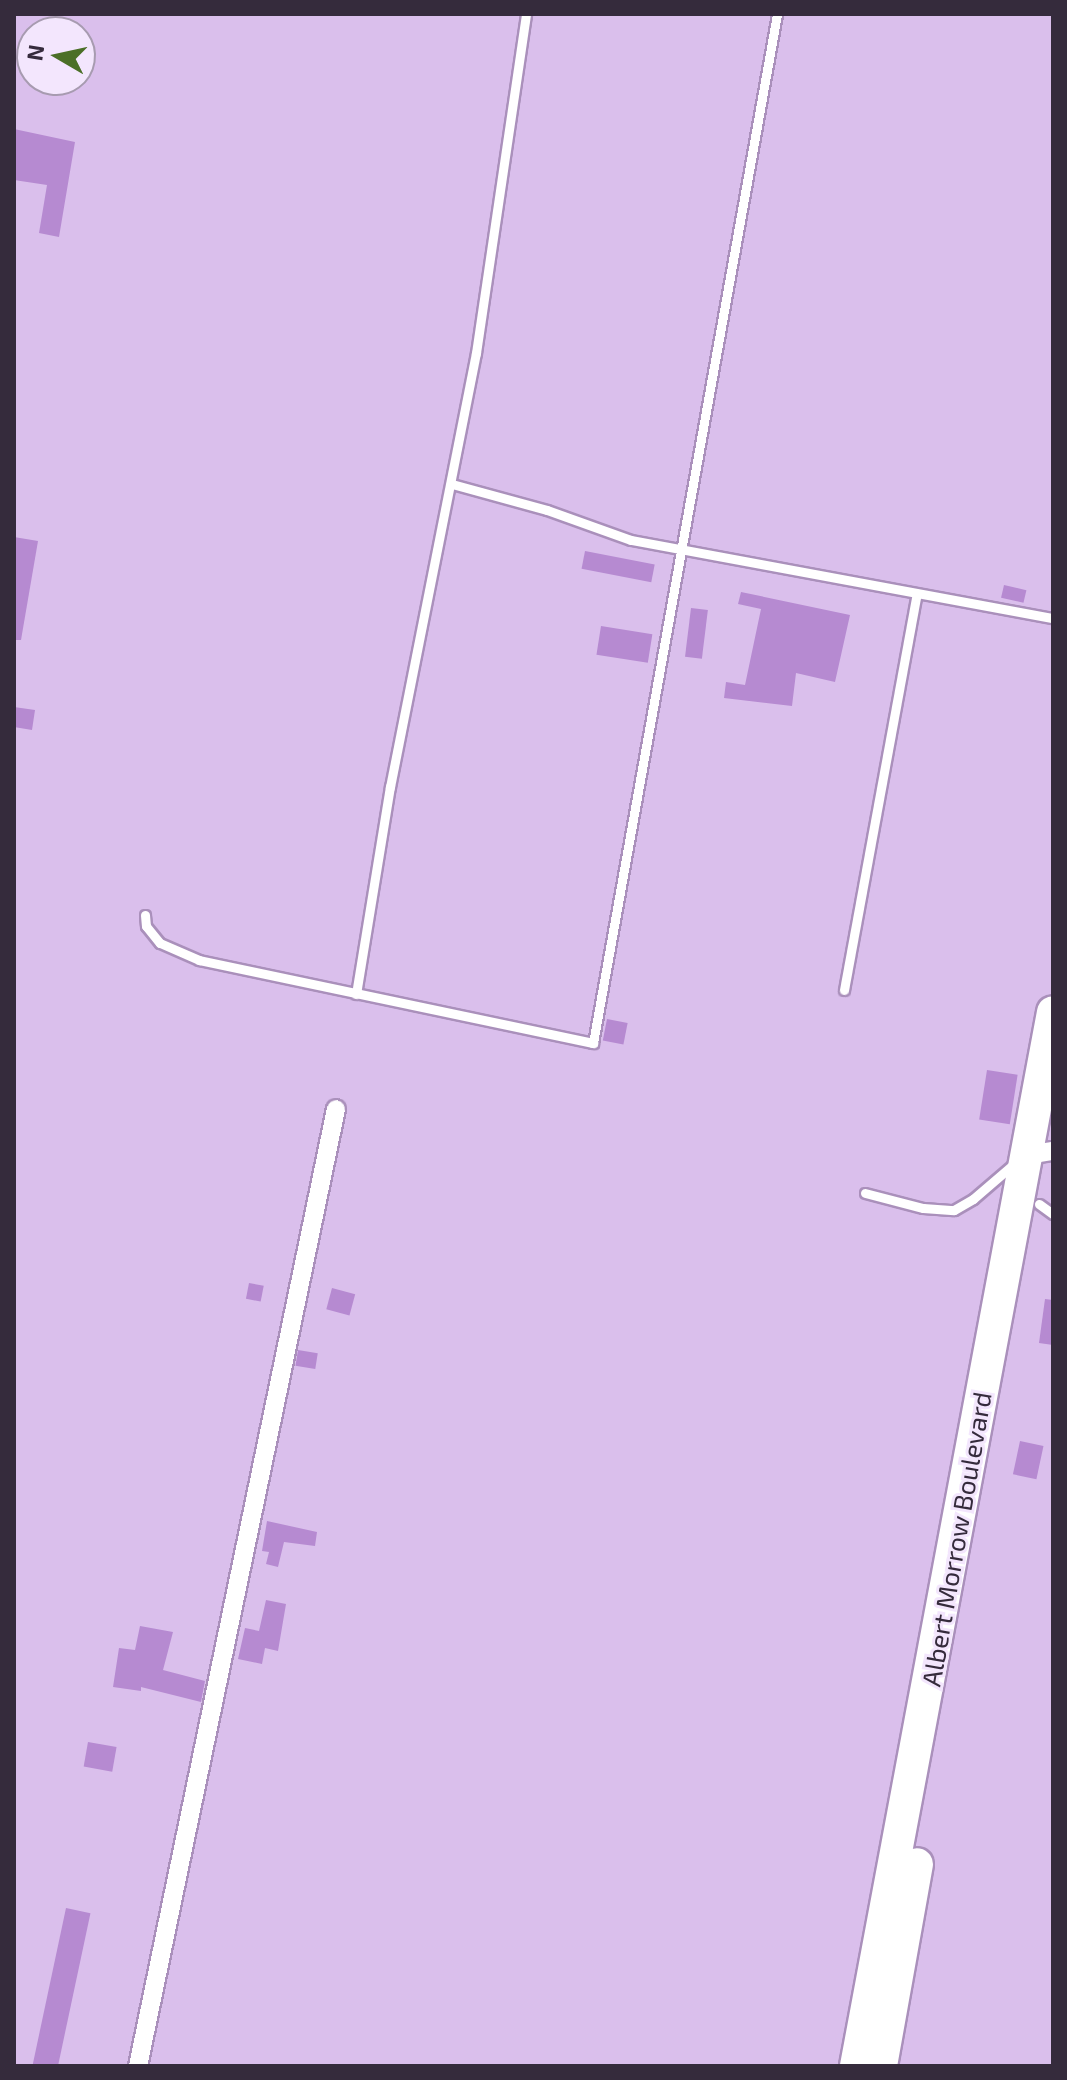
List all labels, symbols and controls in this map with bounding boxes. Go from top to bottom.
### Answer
north arrow [16,16,96,96]
text: N [20,43,48,62]
street label: Albert Morrow Boulevard [915,1389,997,1689]

